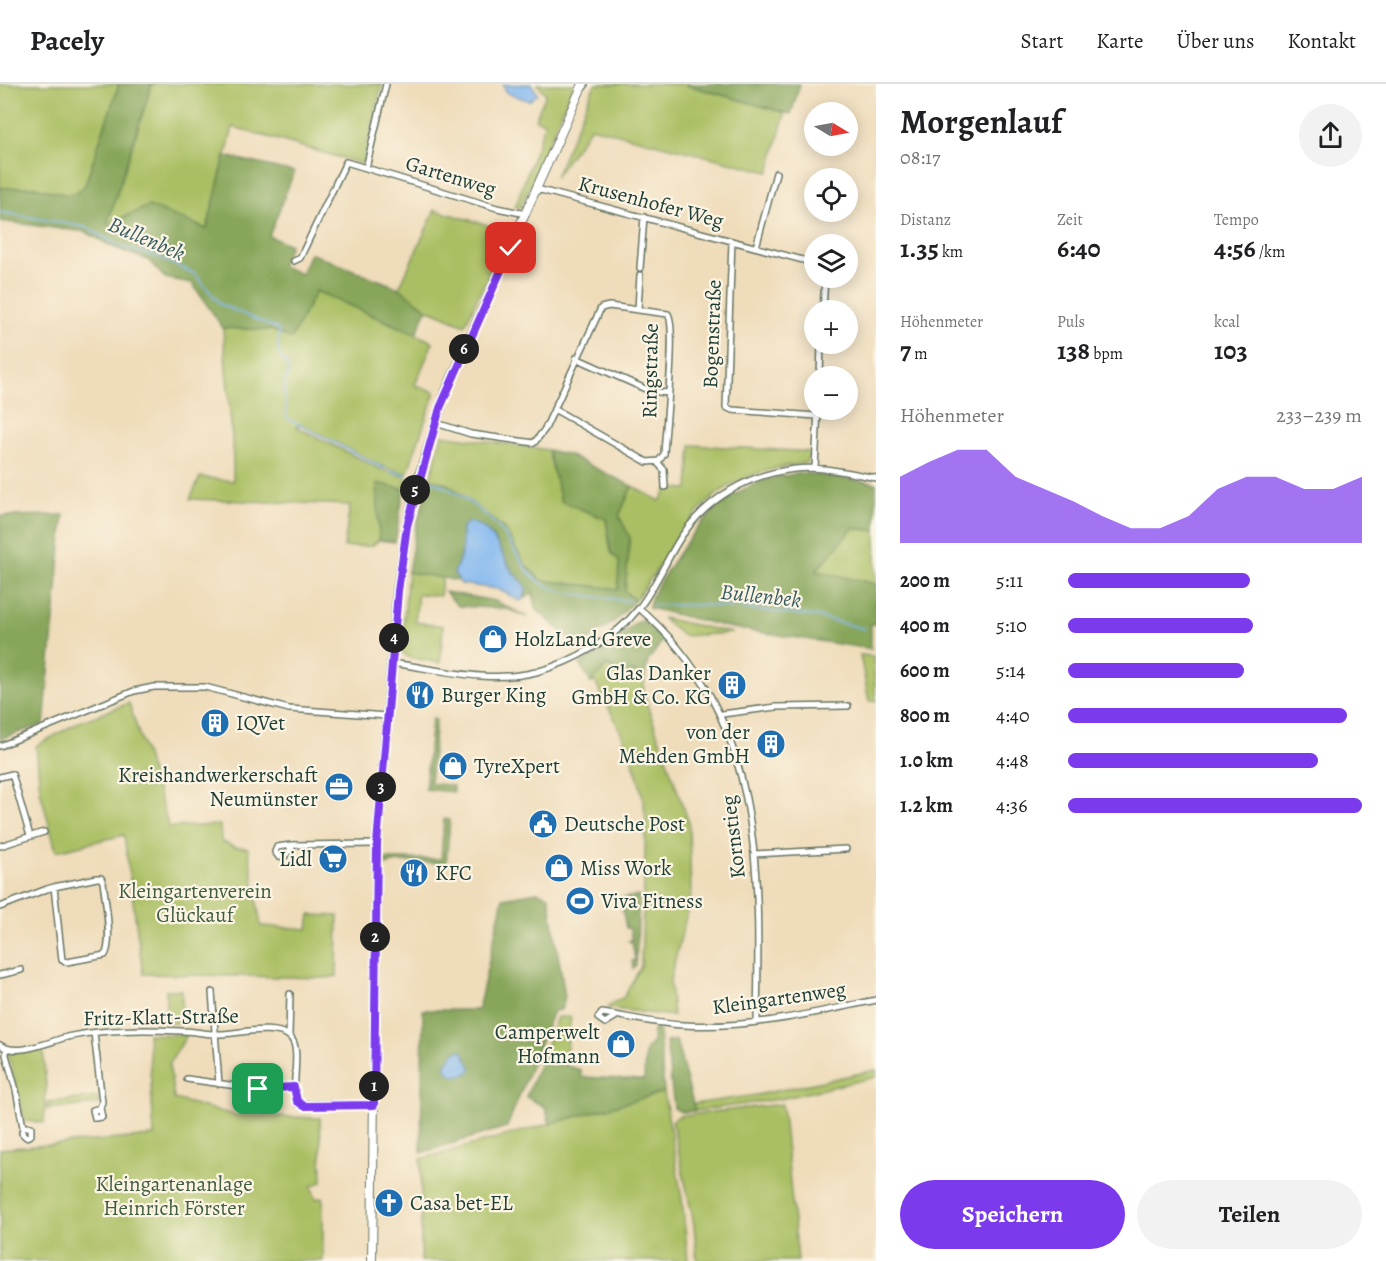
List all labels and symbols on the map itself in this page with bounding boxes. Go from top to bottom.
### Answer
north arrow [804,102,858,156]
street label: Gartenweg [402,149,500,203]
street label: Krusenhofer Weg [575,169,727,235]
water label: Bullenbek [104,209,190,269]
pin [485,222,536,273]
street label: Bogenstraße [696,279,728,389]
street label: Ringstraße [635,323,665,419]
pin: 6 [449,334,479,364]
pin: 5 [400,475,430,505]
water label: Bullenbek [719,577,803,615]
pin: 4 [379,623,409,653]
shop icon: HolzLand Greve [477,623,509,655]
place label: HolzLand Greve [514,625,651,653]
place label: Glas Danker GmbH & Co. KG [572,659,711,711]
building icon: Glas Danker GmbH & Co. KG [716,669,748,701]
restaurant icon: Burger King [404,679,436,711]
place label: Burger King [441,681,547,709]
building icon: IQVet [199,707,231,739]
place label: IQVet [236,709,285,737]
place label: von der Mehden GmbH [619,718,750,770]
building icon: von der Mehden GmbH [755,728,787,760]
shop icon: TyreXpert [437,750,469,782]
place label: TyreXpert [474,752,560,780]
place label: Kreishandwerkerschaft Neumünster [118,761,318,813]
office icon: Kreishandwerkerschaft Neumünster [323,771,355,803]
pin: 3 [366,772,396,802]
street label: Kornstieg [714,793,752,880]
public building icon: Deutsche Post [527,808,559,840]
place label: Deutsche Post [564,810,685,838]
supermarket icon: Lidl [317,843,349,875]
place label: Lidl [279,845,312,873]
shop icon: Miss Work [543,852,575,884]
place label: Miss Work [580,854,672,882]
restaurant icon: KFC [398,857,430,889]
place label: KFC [435,859,472,887]
park label: Kleingartenverein Glückauf [118,877,272,929]
sports icon: Viva Fitness [564,885,596,917]
place label: Viva Fitness [600,887,703,915]
pin: 2 [360,922,390,952]
street label: Kleingartenweg [710,975,848,1021]
street label: Fritz-Klatt-Straße [83,1002,239,1032]
place label: Camperwelt Hofmann [495,1018,600,1070]
shop icon: Camperwelt Hofmann [605,1028,637,1060]
pin [232,1063,283,1114]
pin: 1 [359,1071,389,1101]
park label: Kleingartenanlage Heinrich Förster [95,1170,253,1222]
church icon: Casa bet-EL [373,1187,405,1219]
place label: Casa bet-EL [410,1189,513,1217]

